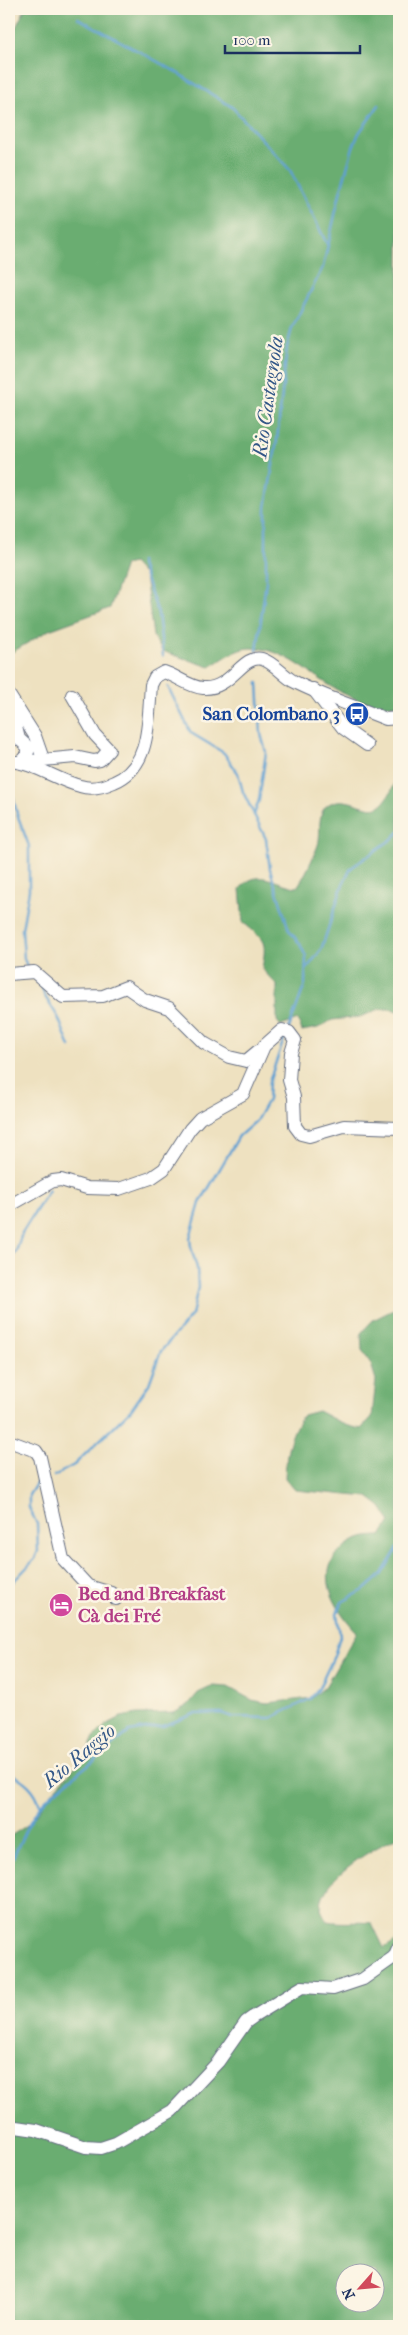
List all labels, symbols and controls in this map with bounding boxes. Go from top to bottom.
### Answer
scale bar [225,22,360,54]
text: 100 m [233,31,271,49]
water label: Rio Castagnola [248,335,288,461]
bus stop icon: San Colombano 3 [344,701,370,727]
place label: San Colombano 3 [202,703,340,725]
place label: Bed and Breakfast Cà dei Fré [78,1583,226,1627]
hotel icon: Bed and Breakfast Cà dei Fré [48,1592,74,1618]
water label: Rio Raggio [37,1719,120,1794]
north arrow [336,2262,386,2312]
text: N [339,2285,359,2302]

